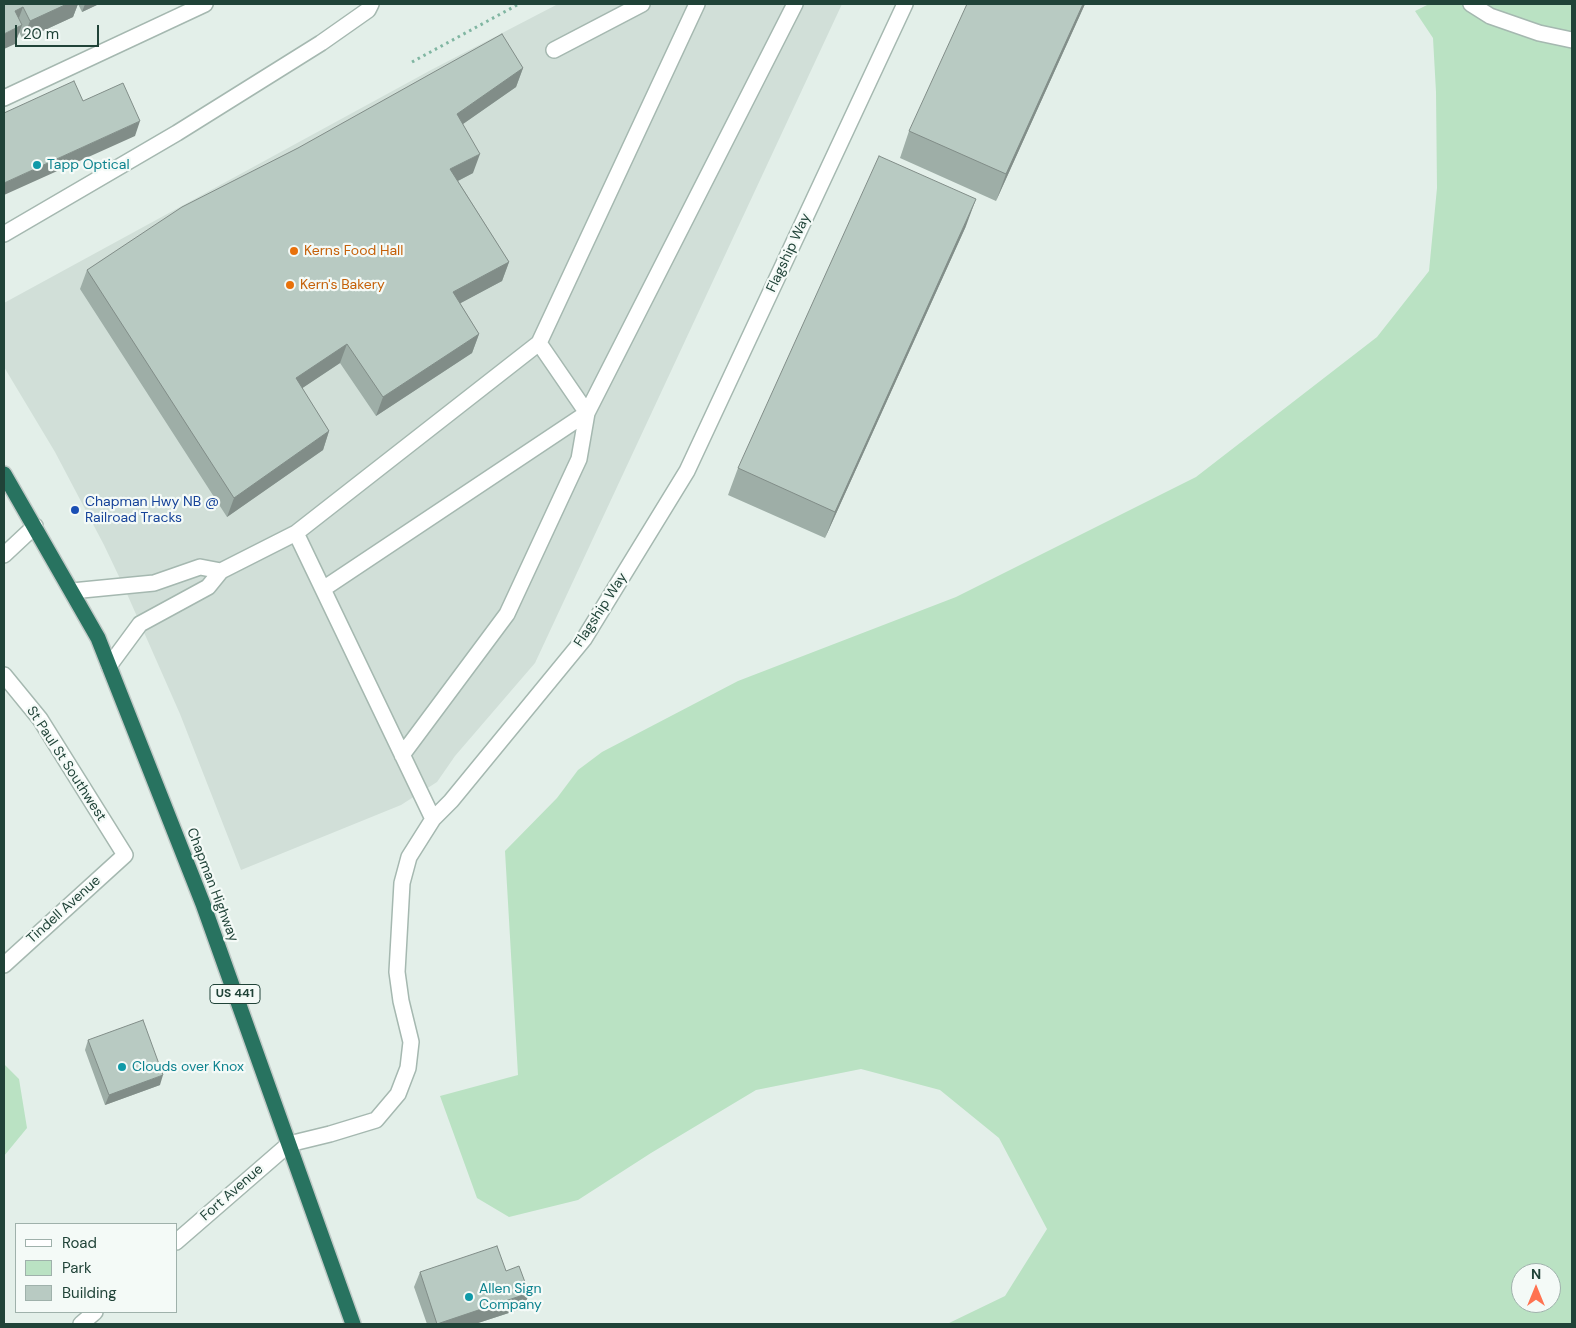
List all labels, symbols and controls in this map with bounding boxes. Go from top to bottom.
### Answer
scale bar [18,15,101,47]
text: 20 m [23,24,59,44]
place label: Tapp Optical [47,157,130,173]
marker: Tapp Optical [31,159,43,171]
street label: Flagship Way [763,211,815,295]
place label: Kerns Food Hall [304,243,403,259]
marker: Kerns Food Hall [288,245,300,257]
place label: Kern's Bakery [300,277,385,293]
marker: Kern's Bakery [284,279,296,291]
place label: Chapman Hwy NB @ Railroad Tracks [85,494,219,526]
marker: Chapman Hwy NB @ Railroad Tracks [69,504,81,516]
street label: Flagship Way [571,570,631,650]
street label: St Paul St Southwest [23,703,109,825]
street label: Chapman Highway [183,826,241,944]
street label: Tindell Avenue [24,872,104,948]
road number: US 441 [210,984,260,1004]
place label: Clouds over Knox [132,1059,244,1075]
marker: Clouds over Knox [116,1061,128,1073]
street label: Fort Avenue [197,1161,267,1225]
legend [15,1223,178,1313]
text: Road [62,1233,97,1253]
text: Park [62,1258,92,1278]
north arrow [1511,1263,1561,1313]
text: N [1531,1265,1541,1283]
place label: Allen Sign Company [479,1281,542,1314]
text: Building [62,1283,117,1303]
marker: Allen Sign Company [463,1291,475,1303]

